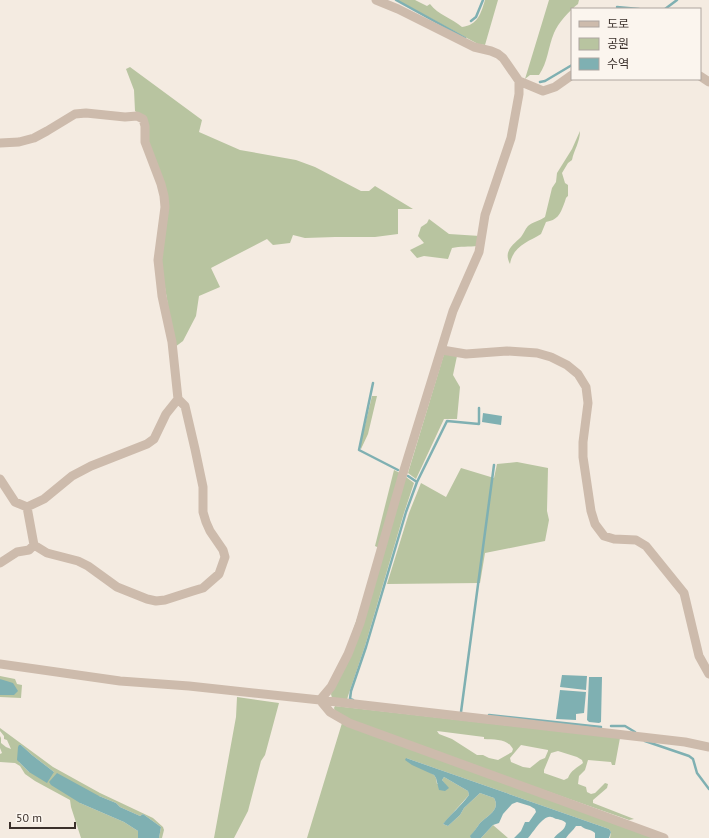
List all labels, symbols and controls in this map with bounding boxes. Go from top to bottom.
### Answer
legend [571,8,701,80]
text: 도로 [607,16,629,31]
text: 공원 [607,36,629,51]
text: 수역 [607,56,629,71]
scale bar [10,804,75,830]
text: 50 m [16,810,42,825]

